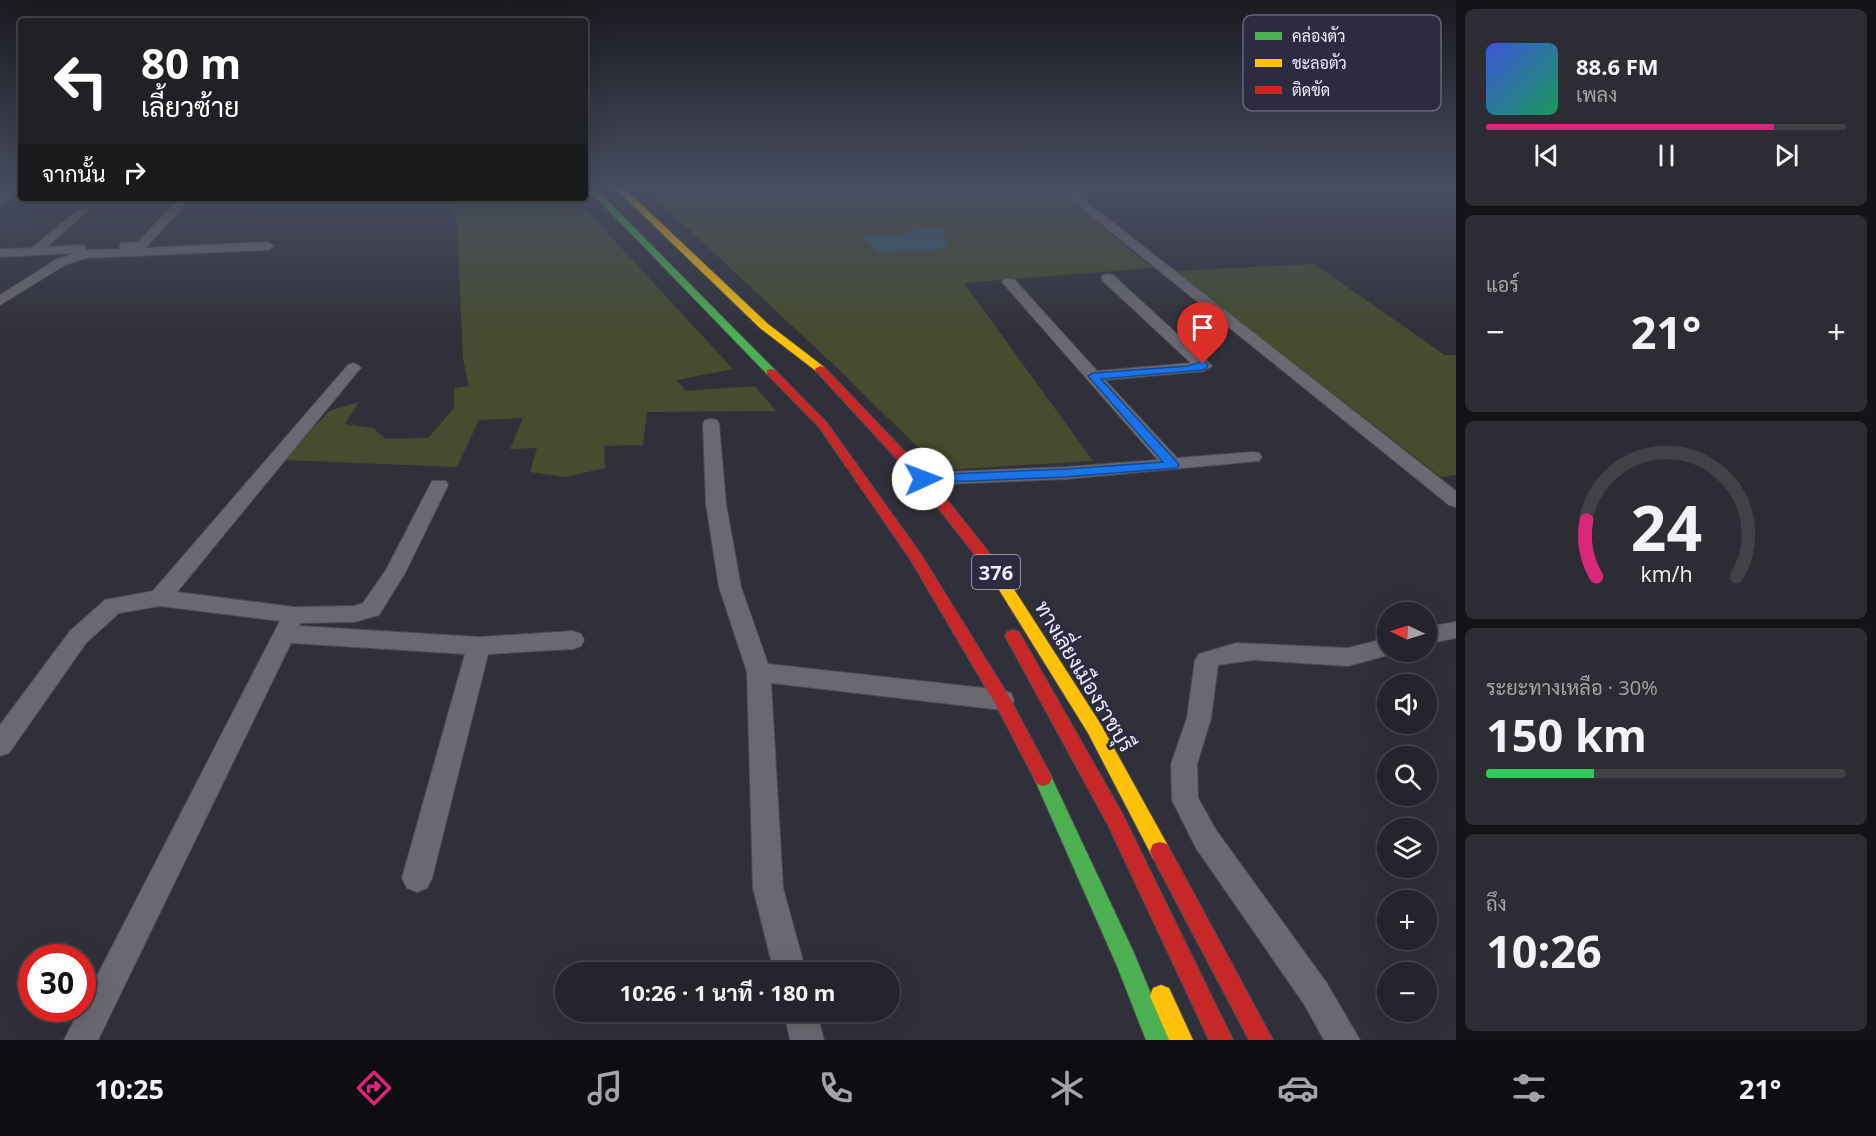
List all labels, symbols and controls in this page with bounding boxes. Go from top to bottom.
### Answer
legend [1243,15,1441,111]
text: คล่องตัว [1292,25,1346,47]
text: 80 m [141,34,241,91]
icon: left [42,42,120,120]
text: 88.6 FM [1576,51,1659,81]
text: ชะลอตัว [1292,52,1347,74]
text: ติดขัด [1292,79,1330,101]
text: เพลง [1576,81,1617,108]
text: เลี้ยวซ้าย [141,88,239,125]
icon: previous [1530,139,1563,172]
icon: pause [1650,139,1683,172]
icon: next [1770,139,1803,172]
icon: right [118,156,151,189]
text: จากนั้น [42,158,106,188]
text: แอร์ [1486,271,1519,298]
text: 21° [1631,301,1701,362]
pin [1177,302,1228,364]
text: − [1486,309,1505,354]
text: + [1827,309,1846,354]
icon: arrive [1186,311,1219,344]
position arrow [891,447,955,511]
text: 24 [1630,484,1702,569]
road number: 376 [972,555,1020,589]
text: km/h [1640,559,1692,588]
street label: ทางเลี่ยงเมืองราชบุรี [1028,593,1146,757]
north arrow [1377,602,1437,662]
map controls [1377,602,1437,1022]
button: sound [1377,674,1437,734]
text: ระยะทางเหลือ · 30% [1486,674,1658,701]
text: 150 km [1486,704,1647,765]
button: search [1377,746,1437,806]
button: layers [1377,818,1437,878]
button: + [1377,890,1437,950]
text: ถึง [1486,890,1507,917]
text: 10:26 [1486,920,1602,981]
speed limit sign: 30 [18,944,96,1022]
button: − [1377,962,1437,1022]
text: 10:26 · 1 นาที · 180 m [620,977,835,1007]
icon: directions [353,1067,395,1109]
icon: music [584,1067,626,1109]
icon: phone [815,1067,857,1109]
icon: climate [1046,1067,1088,1109]
icon: car [1277,1067,1319,1109]
icon: filters [1508,1067,1550,1109]
text: 10:25 [95,1070,164,1107]
text: 21° [1739,1070,1781,1107]

